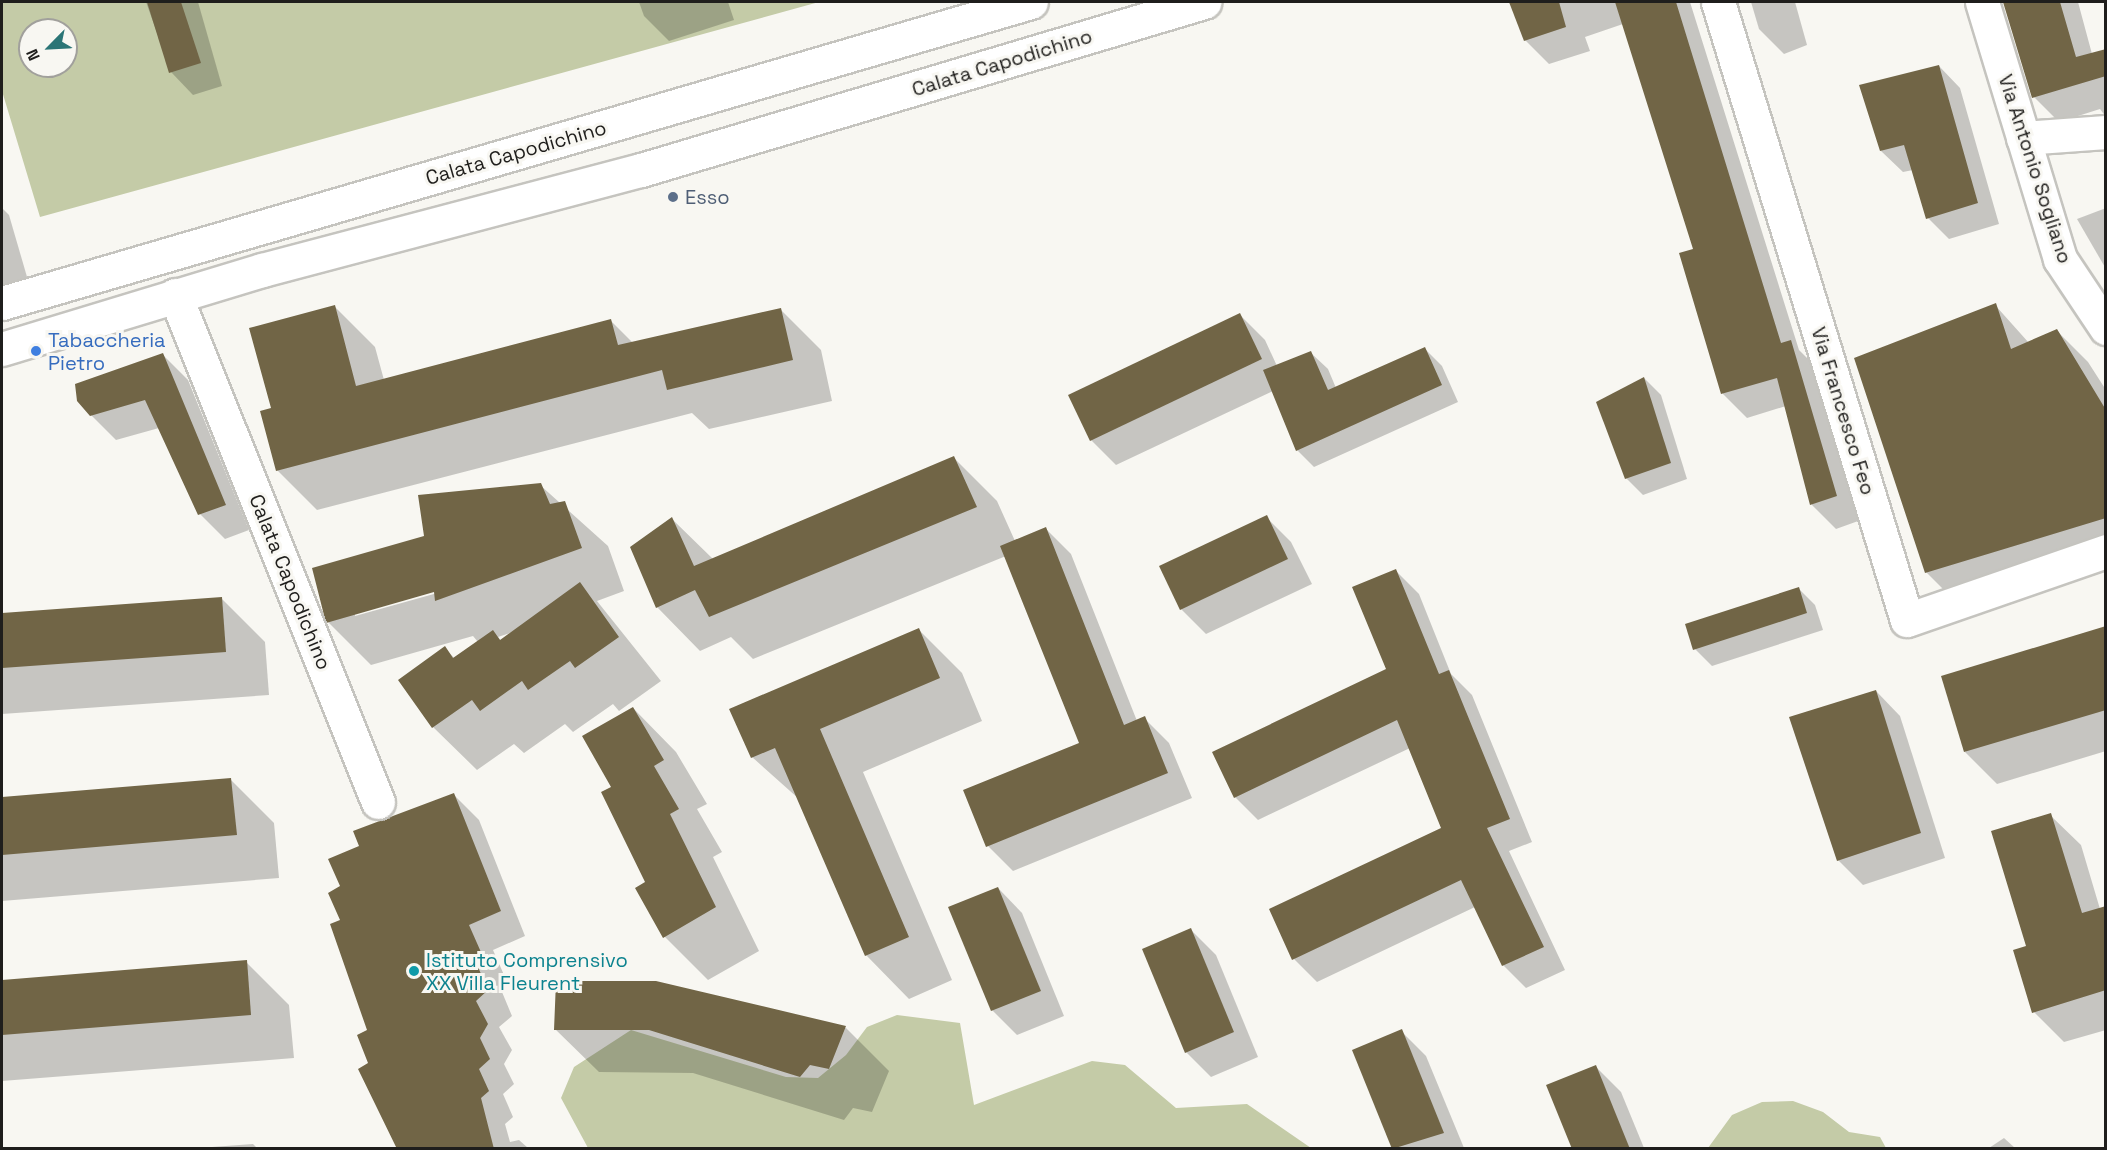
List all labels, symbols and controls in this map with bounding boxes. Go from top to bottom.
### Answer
north arrow [18,18,78,78]
street label: Calata Capodichino [909,24,1095,102]
text: N [21,46,45,64]
street label: Via Antonio Sogliano [1993,71,2077,267]
street label: Calata Capodichino [423,116,609,190]
place label: Esso [685,185,730,209]
marker: Esso [666,190,680,204]
street label: Via Francesco Feo [1806,324,1880,498]
place label: Tabaccheria Pietro [48,328,166,375]
marker: Tabaccheria Pietro [29,344,43,358]
street label: Calata Capodichino [244,491,336,673]
place label: Istituto Comprensivo XX Villa Fleurent [426,948,628,995]
marker: Istituto Comprensivo XX Villa Fleurent [407,964,421,978]

